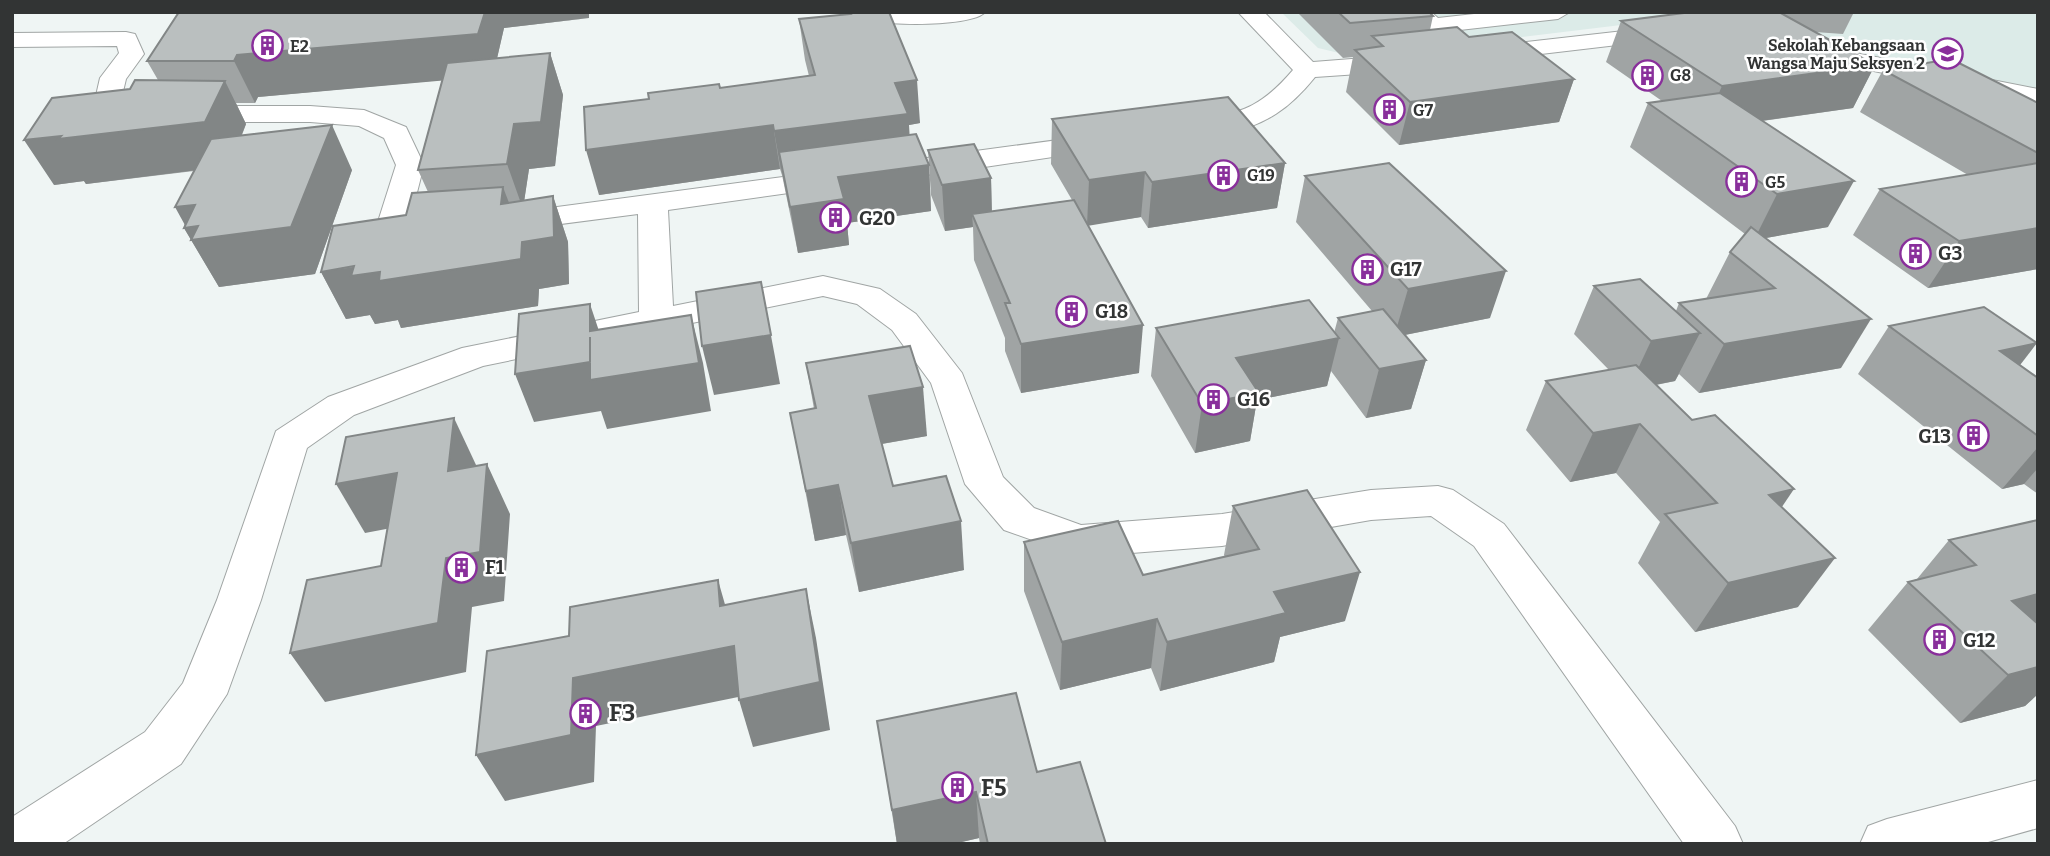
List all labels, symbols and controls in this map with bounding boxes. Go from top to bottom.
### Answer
building icon: E2 [250,29,284,63]
place label: Sekolah Kebangsaan Wangsa Maju Seksyen 2 [1747,36,1926,73]
place label: E2 [290,37,309,56]
school or university icon: Sekolah Kebangsaan Wangsa Maju Seksyen 2 [1931,37,1965,71]
building icon: G8 [1630,58,1664,92]
place label: G8 [1670,66,1691,85]
building icon: G7 [1373,93,1407,127]
place label: G7 [1413,101,1433,120]
building icon: G19 [1207,158,1241,192]
building icon: G5 [1725,165,1759,199]
place label: G19 [1247,166,1275,185]
place label: G5 [1765,173,1785,192]
building icon: G20 [819,201,853,235]
place label: G20 [859,207,895,230]
building icon: G3 [1898,236,1932,270]
place label: G3 [1938,242,1963,265]
building icon: G17 [1350,252,1384,286]
place label: G17 [1390,258,1422,281]
building icon: G18 [1055,294,1089,328]
place label: G18 [1095,300,1128,323]
building icon: G16 [1197,382,1231,416]
place label: G16 [1237,388,1270,411]
building icon: G13 [1957,419,1991,453]
place label: G13 [1918,425,1951,448]
building icon: F1 [445,550,479,584]
place label: F1 [485,556,505,579]
building icon: G12 [1923,623,1957,657]
place label: G12 [1963,629,1996,652]
building icon: F3 [569,696,603,730]
place label: F3 [609,699,635,727]
building icon: F5 [941,771,975,805]
place label: F5 [981,774,1007,802]

